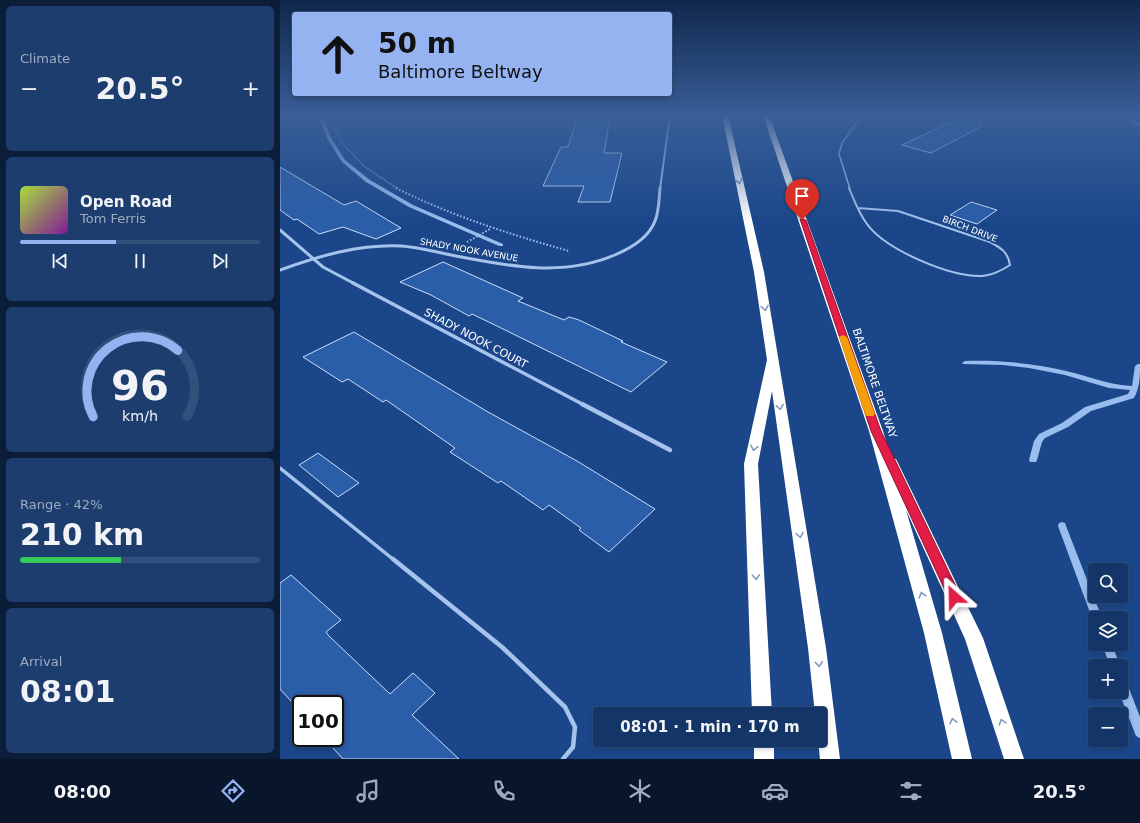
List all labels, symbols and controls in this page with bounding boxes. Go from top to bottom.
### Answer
text: 50 m [378,27,456,60]
icon: ahead [312,28,364,80]
text: Climate [20,51,70,66]
text: Baltimore Beltway [378,61,543,82]
text: 20.5° [95,71,185,106]
text: − [20,76,38,101]
text: + [242,76,260,101]
one-way arrow [735,178,743,184]
pin [785,179,819,220]
icon: arrive [791,185,813,207]
text: Open Road [80,193,172,211]
text: Tom Ferris [80,211,146,226]
street label: BIRCH DRIVE [941,214,999,244]
street label: SHADY NOOK AVENUE [419,236,519,264]
icon: previous [49,250,71,272]
icon: pause [129,250,151,272]
icon: next [209,250,231,272]
one-way arrow [760,305,768,311]
street label: SHADY NOOK COURT [422,306,530,371]
street label: BALTIMORE BELTWAY [850,326,900,440]
text: 96 [111,361,169,410]
one-way arrow [776,404,784,410]
text: km/h [122,408,158,424]
one-way arrow [750,445,759,451]
text: Range · 42% [20,497,103,512]
text: 210 km [20,517,144,552]
one-way arrow [795,532,804,538]
map controls [1088,563,1128,747]
button: search [1088,563,1128,603]
one-way arrow [752,574,760,580]
position arrow [933,576,975,618]
one-way arrow [918,592,927,599]
button: layers [1088,611,1128,651]
text: Arrival [20,654,62,669]
button: + [1088,659,1128,699]
one-way arrow [814,661,823,667]
text: 08:01 [20,674,116,709]
speed limit sign: 100 [292,695,344,747]
button: − [1088,707,1128,747]
text: 08:01 · 1 min · 170 m [620,718,800,736]
one-way arrow [950,718,958,724]
one-way arrow [998,719,1006,726]
icon: directions [219,777,247,805]
icon: music [354,777,382,805]
icon: phone [490,777,518,805]
icon: climate [626,777,654,805]
icon: car [761,777,789,805]
icon: filters [897,777,925,805]
text: 08:00 [54,781,111,802]
text: 20.5° [1033,781,1086,802]

